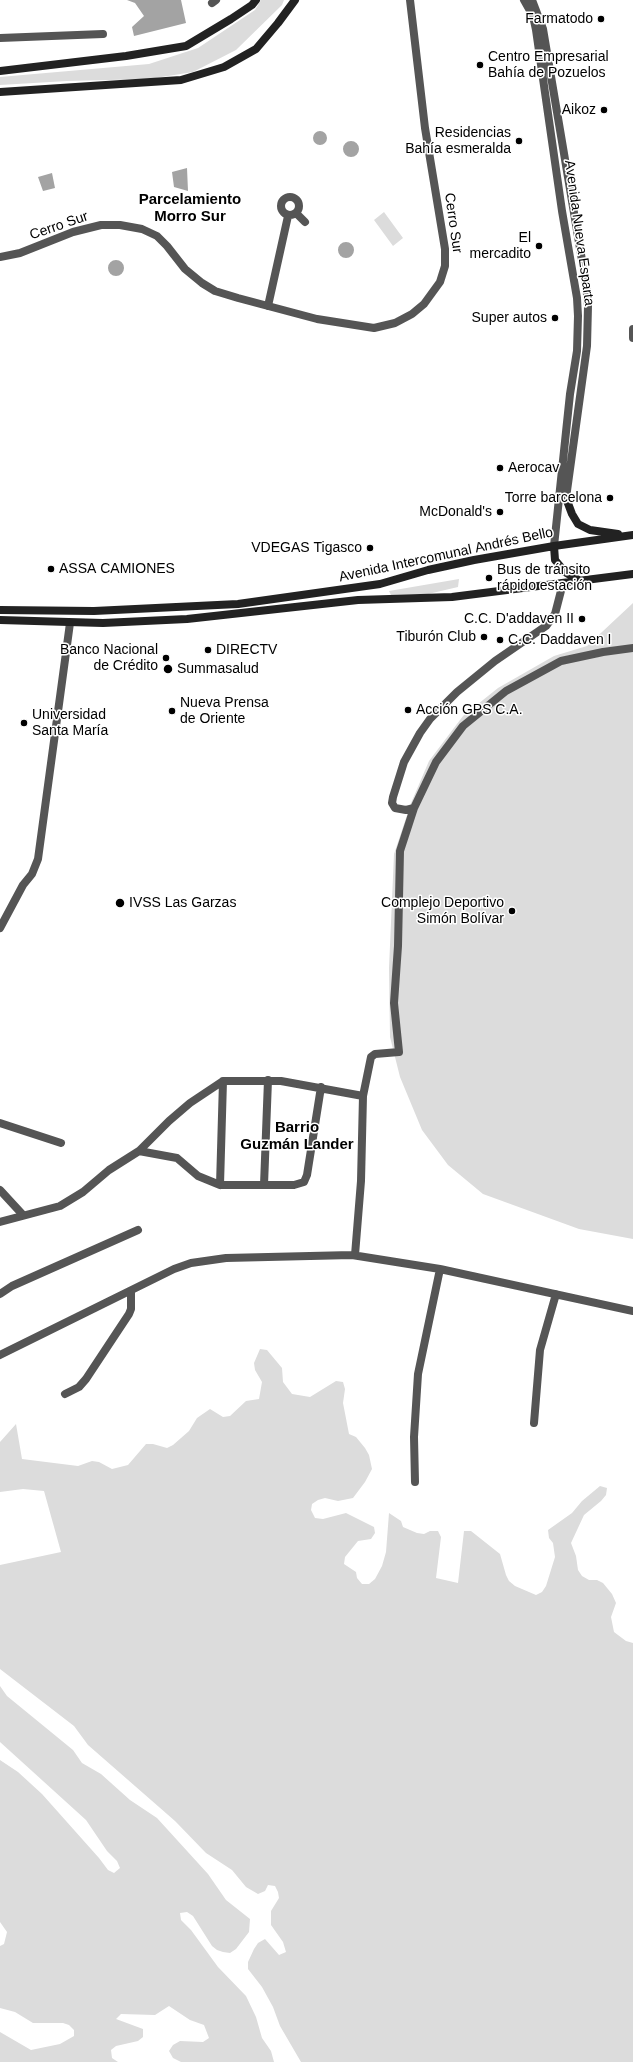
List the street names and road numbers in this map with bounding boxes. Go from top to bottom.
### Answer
street label: Avenida Nueva Esparta [560,159,598,307]
street label: Cerro Sur [440,192,466,254]
street label: Cerro Sur [28,208,90,244]
street label: Avenida Intercomunal Andrés Bello [337,524,555,586]

